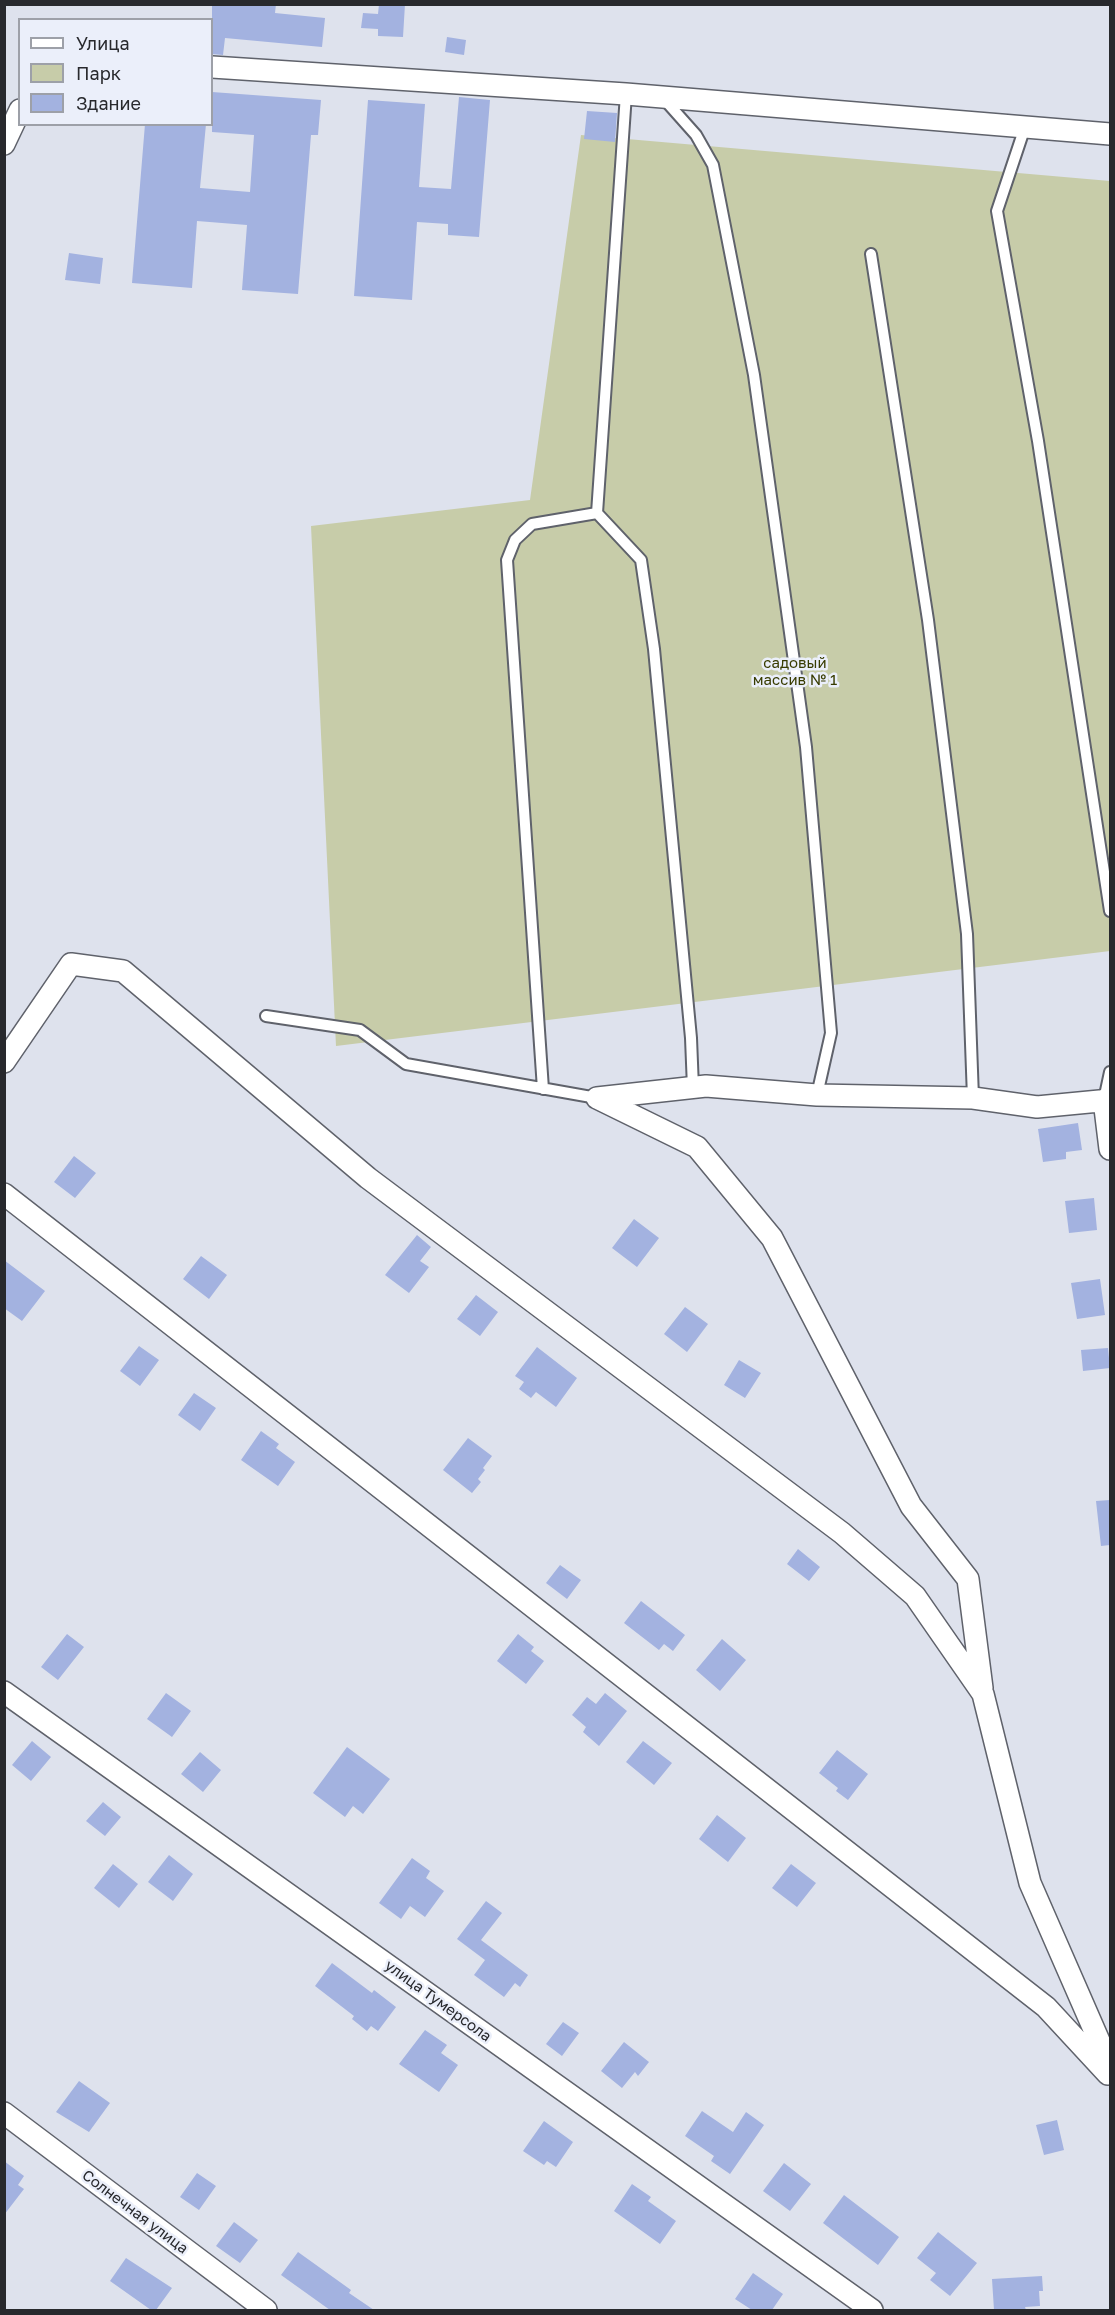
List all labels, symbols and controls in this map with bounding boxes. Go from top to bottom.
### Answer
legend [18,18,213,126]
text: Улица [76,32,130,54]
text: Парк [76,62,121,84]
text: Здание [76,92,141,114]
park label: садовый массив № 1 [753,654,837,689]
street label: улица Тумерсола [381,1956,495,2046]
street label: Солнечная улица [79,2166,191,2258]

